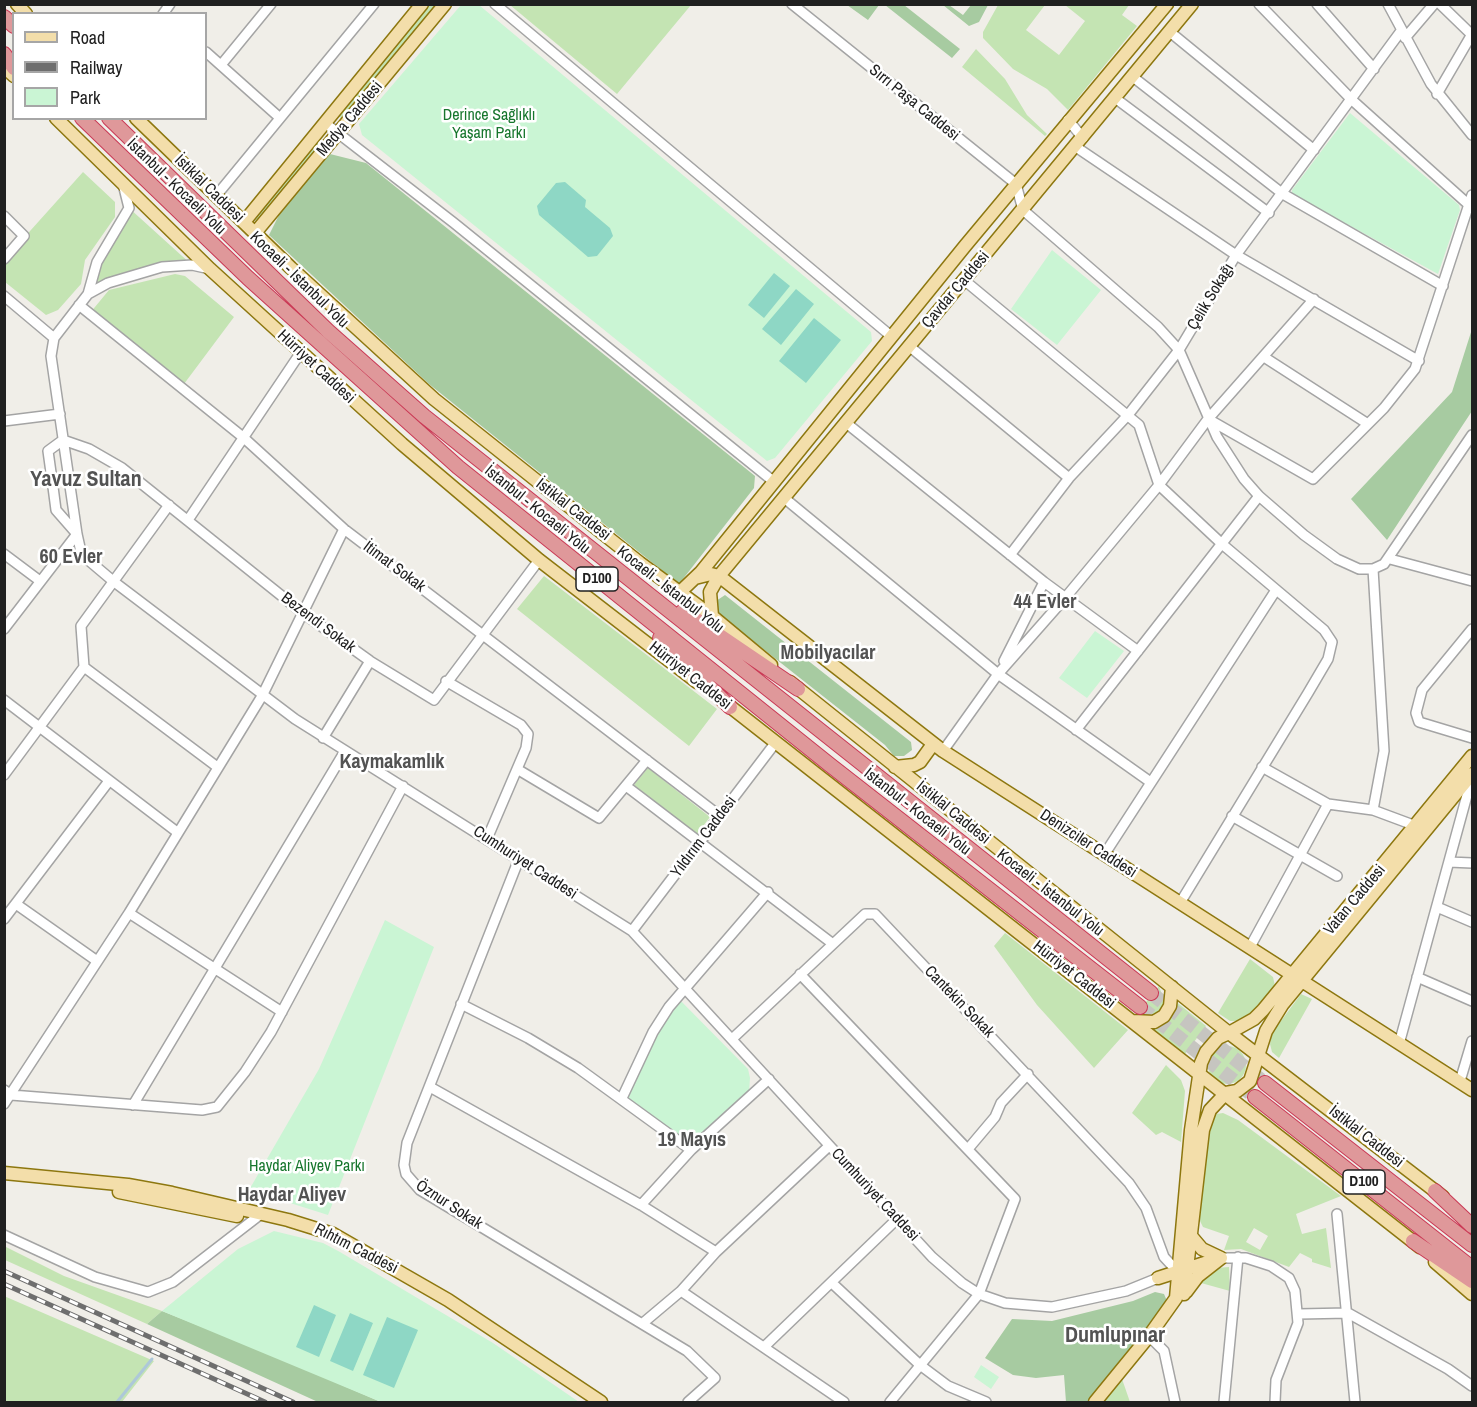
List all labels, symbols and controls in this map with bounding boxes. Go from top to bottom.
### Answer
legend [12,12,207,120]
text: Road [70,25,105,50]
text: Railway [70,55,123,80]
street label: Sırrı Paşa Caddesi [865,61,963,145]
street label: Medya Caddesi [313,78,387,160]
text: Park [70,85,100,110]
park label: Derince Sağlıklı Yaşam Parkı [443,106,535,144]
street label: İstanbul - Kocaeli Yolu [122,135,230,239]
street label: İstiklal Caddesi [170,151,248,227]
street label: Kocaeli - İstanbul Yolu [245,228,353,332]
street label: Çavdar Caddesi [918,248,994,332]
street label: Çelik Sokağı [1184,260,1238,334]
street label: Hürriyet Caddesi [273,326,359,408]
street label: İstanbul - Kocaeli Yolu [480,462,594,558]
district label: Yavuz Sultan [30,467,142,493]
street label: İstiklal Caddesi [532,475,614,545]
street label: İtimat Sokak [359,537,429,597]
street label: Kocaeli - İstanbul Yolu [613,542,727,638]
district label: 60 Evler [40,546,102,570]
road number: D100 [576,567,618,591]
street label: Bezendi Sokak [277,589,359,657]
district label: 44 Evler [1014,591,1076,615]
street label: Hürriyet Caddesi [645,638,735,714]
district label: Mobilyacılar [781,642,875,666]
district label: Kaymakamlık [340,751,444,775]
street label: İstanbul - Kocaeli Yolu [860,764,974,860]
street label: İstiklal Caddesi [912,777,994,849]
street label: Yıldırım Caddesi [667,792,741,882]
street label: Denizciler Caddesi [1036,806,1140,882]
street label: Cumhuriyet Caddesi [469,822,581,904]
street label: Kocaeli - İstanbul Yolu [993,845,1107,941]
street label: Vatan Caddesi [1320,861,1390,939]
street label: Hürriyet Caddesi [1029,937,1119,1013]
street label: Cantekin Sokak [920,962,998,1042]
street label: İstiklal Caddesi [1325,1102,1407,1172]
district label: 19 Mayıs [658,1129,726,1153]
street label: Cumhuriyet Caddesi [827,1144,923,1246]
park label: Haydar Aliyev Parkı [249,1157,365,1177]
road number: D100 [1343,1170,1385,1194]
street label: Öznur Sokak [412,1176,486,1234]
district label: Haydar Aliyev [238,1184,346,1208]
street label: Rıhtım Caddesi [311,1220,401,1278]
district label: Dumlupınar [1065,1323,1165,1349]

